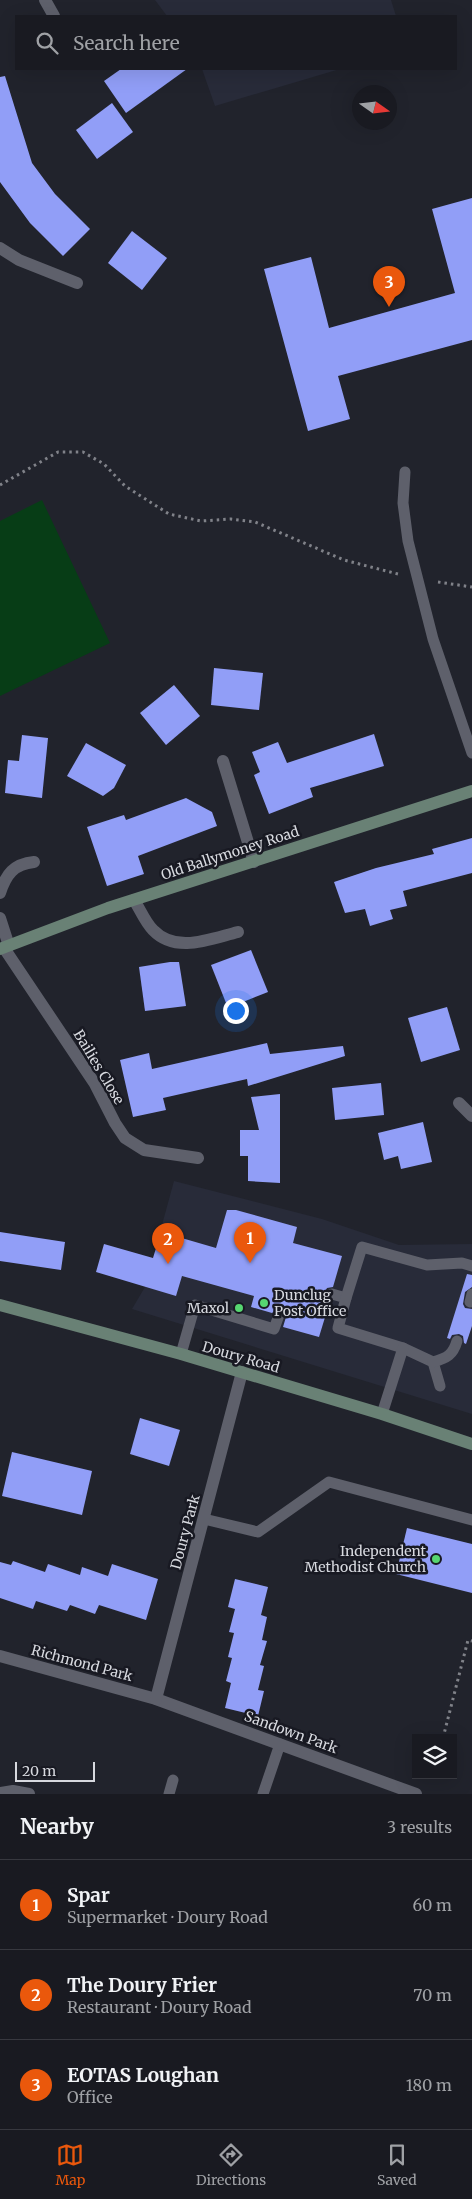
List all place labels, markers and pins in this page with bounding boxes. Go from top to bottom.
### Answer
pin: 3 [373,266,405,307]
pin: 1 [234,1222,266,1263]
pin: 2 [152,1223,184,1264]
place label: Dunclug Post Office [274,1286,346,1320]
marker: Dunclug Post Office [258,1297,270,1309]
place label: Maxol [187,1299,230,1317]
marker: Maxol [233,1302,245,1314]
place label: Independent Methodist Church [304,1542,427,1576]
marker: Independent Methodist Church [430,1553,442,1565]

